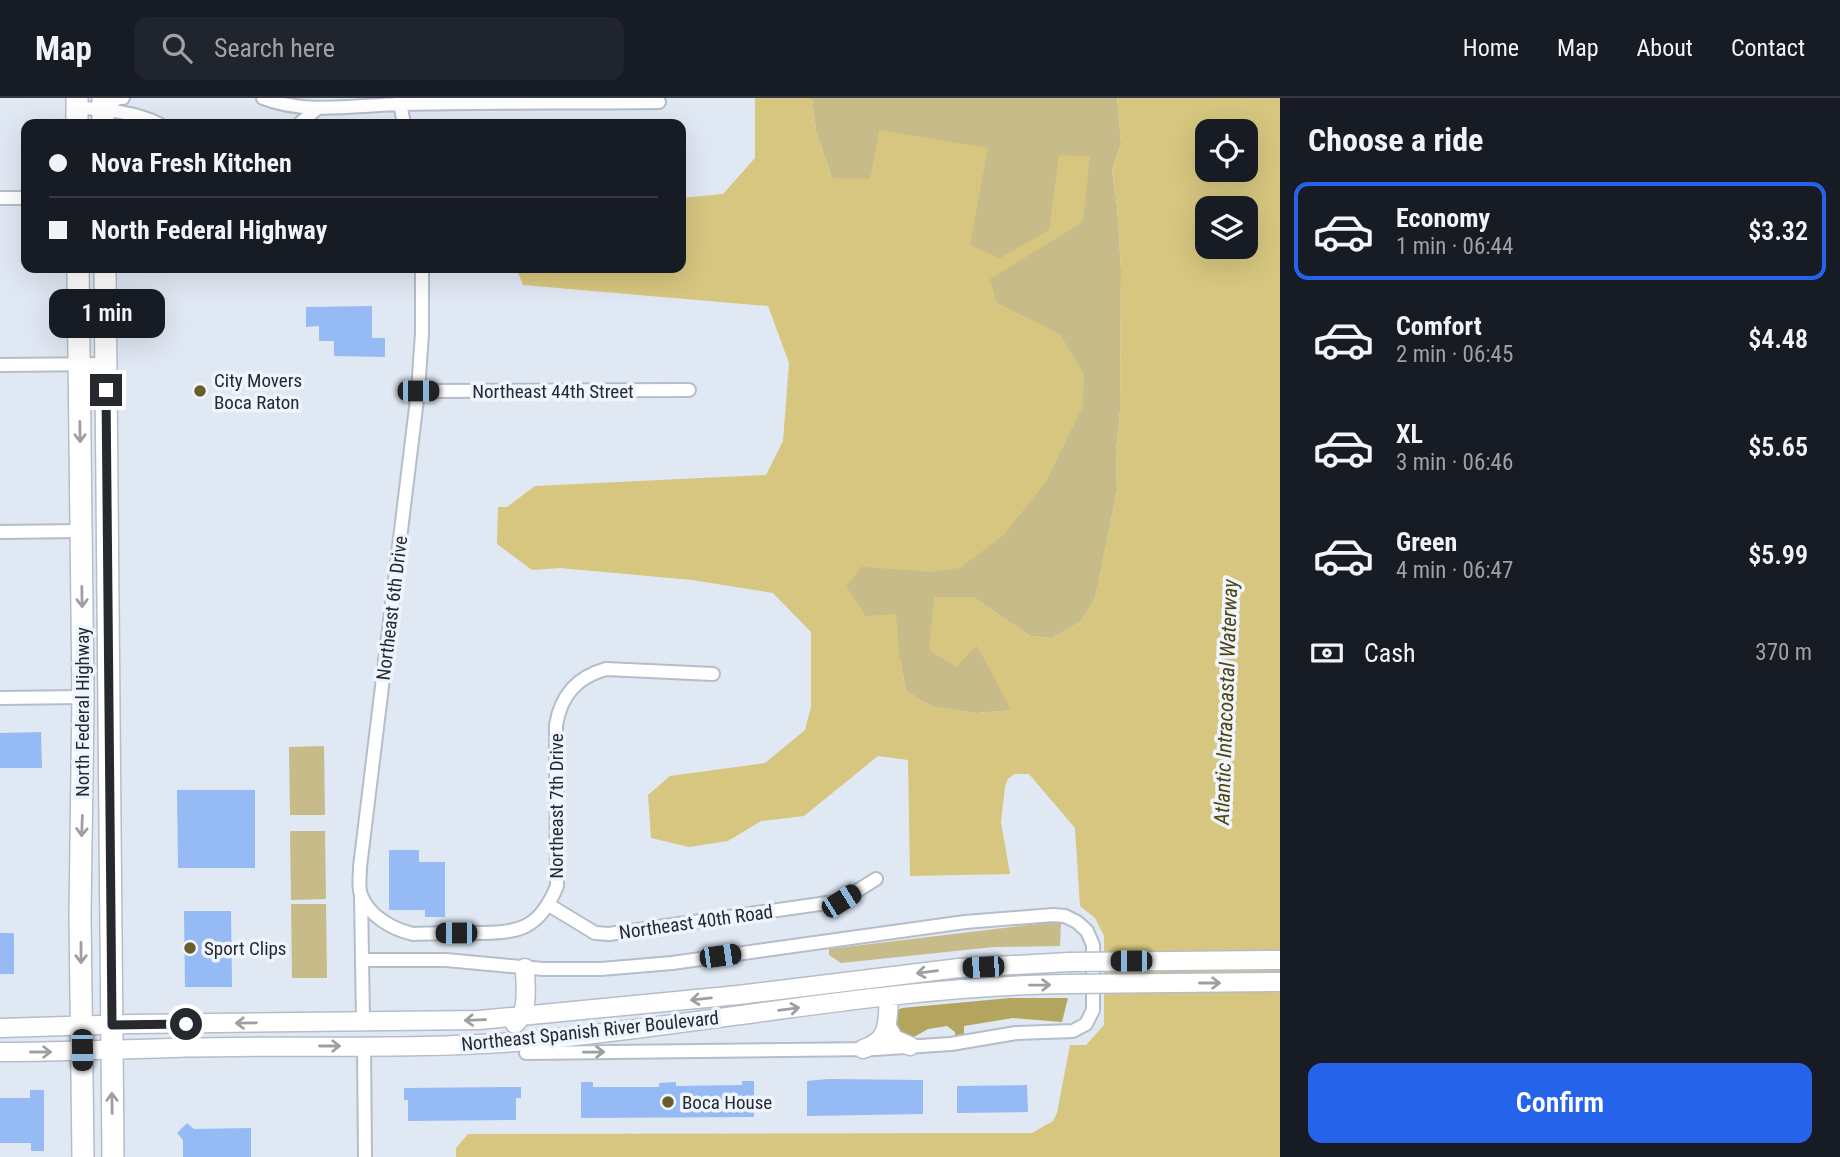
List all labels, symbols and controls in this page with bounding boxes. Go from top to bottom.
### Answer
search box [134,17,624,80]
text: Map [35,29,92,68]
icon: search [158,29,196,67]
text: Search here [214,33,335,63]
text: Home [1463,34,1519,62]
text: Map [1557,34,1599,62]
text: About [1637,34,1693,62]
text: Contact [1731,34,1805,62]
map controls [1195,119,1258,259]
button: locate [1195,119,1258,182]
text: Choose a ride [1308,121,1483,159]
text: Nova Fresh Kitchen [91,148,292,178]
button: layers [1195,196,1258,259]
icon: car [1312,200,1375,263]
text: Economy [1396,203,1490,233]
text: North Federal Highway [91,215,327,245]
text: $3.32 [1748,216,1808,246]
text: 1 min · 06:44 [1396,233,1513,260]
callout: 1 min [48,288,164,338]
text: 1 min [82,300,132,327]
icon: car [1312,308,1375,371]
text: Comfort [1396,311,1482,341]
text: $4.48 [1748,324,1808,354]
text: 2 min · 06:45 [1396,341,1513,368]
place label: City Movers Boca Raton [214,369,302,414]
route end [90,374,122,406]
street label: Northeast 44th Street [472,380,634,403]
car [398,381,440,402]
marker: City Movers Boca Raton [192,383,208,399]
icon: car [1312,416,1375,479]
text: XL [1396,419,1423,449]
one-way arrow [73,421,87,444]
text: $5.65 [1748,432,1808,462]
text: 3 min · 06:46 [1396,449,1513,476]
icon: car [1312,524,1375,587]
text: Green [1396,527,1457,557]
street label: Northeast 6th Drive [372,534,412,682]
text: $5.99 [1748,540,1808,570]
text: 4 min · 06:47 [1396,557,1513,584]
water label: Atlantic Intracoastal Waterway [1210,578,1242,826]
one-way arrow [75,585,89,608]
street label: North Federal Highway [71,627,94,797]
icon: cash [1308,634,1346,672]
text: Cash [1364,638,1416,668]
text: 370 m [1755,639,1812,666]
street label: Northeast 7th Drive [545,733,568,879]
one-way arrow [75,814,88,837]
car [818,881,865,921]
street label: Northeast 40th Road [618,900,774,944]
car [436,923,478,944]
place label: Sport Clips [204,937,287,960]
marker: Sport Clips [182,940,198,956]
one-way arrow [74,942,87,965]
car [698,943,743,969]
car [1111,951,1153,972]
car [962,955,1005,979]
one-way arrow [916,965,939,978]
one-way arrow [1198,976,1221,990]
one-way arrow [1028,978,1051,991]
one-way arrow [691,992,713,1005]
one-way arrow [777,1003,800,1016]
street label: Northeast Spanish River Boulevard [460,1006,720,1056]
route start [170,1008,202,1040]
one-way arrow [464,1014,487,1027]
one-way arrow [235,1016,258,1030]
car [72,1029,93,1071]
one-way arrow [319,1039,342,1053]
one-way arrow [29,1045,52,1059]
one-way arrow [583,1045,606,1059]
button: Confirm [1308,1063,1812,1143]
place label: Boca House [682,1091,772,1114]
one-way arrow [105,1092,119,1115]
marker: Boca House [660,1094,676,1110]

